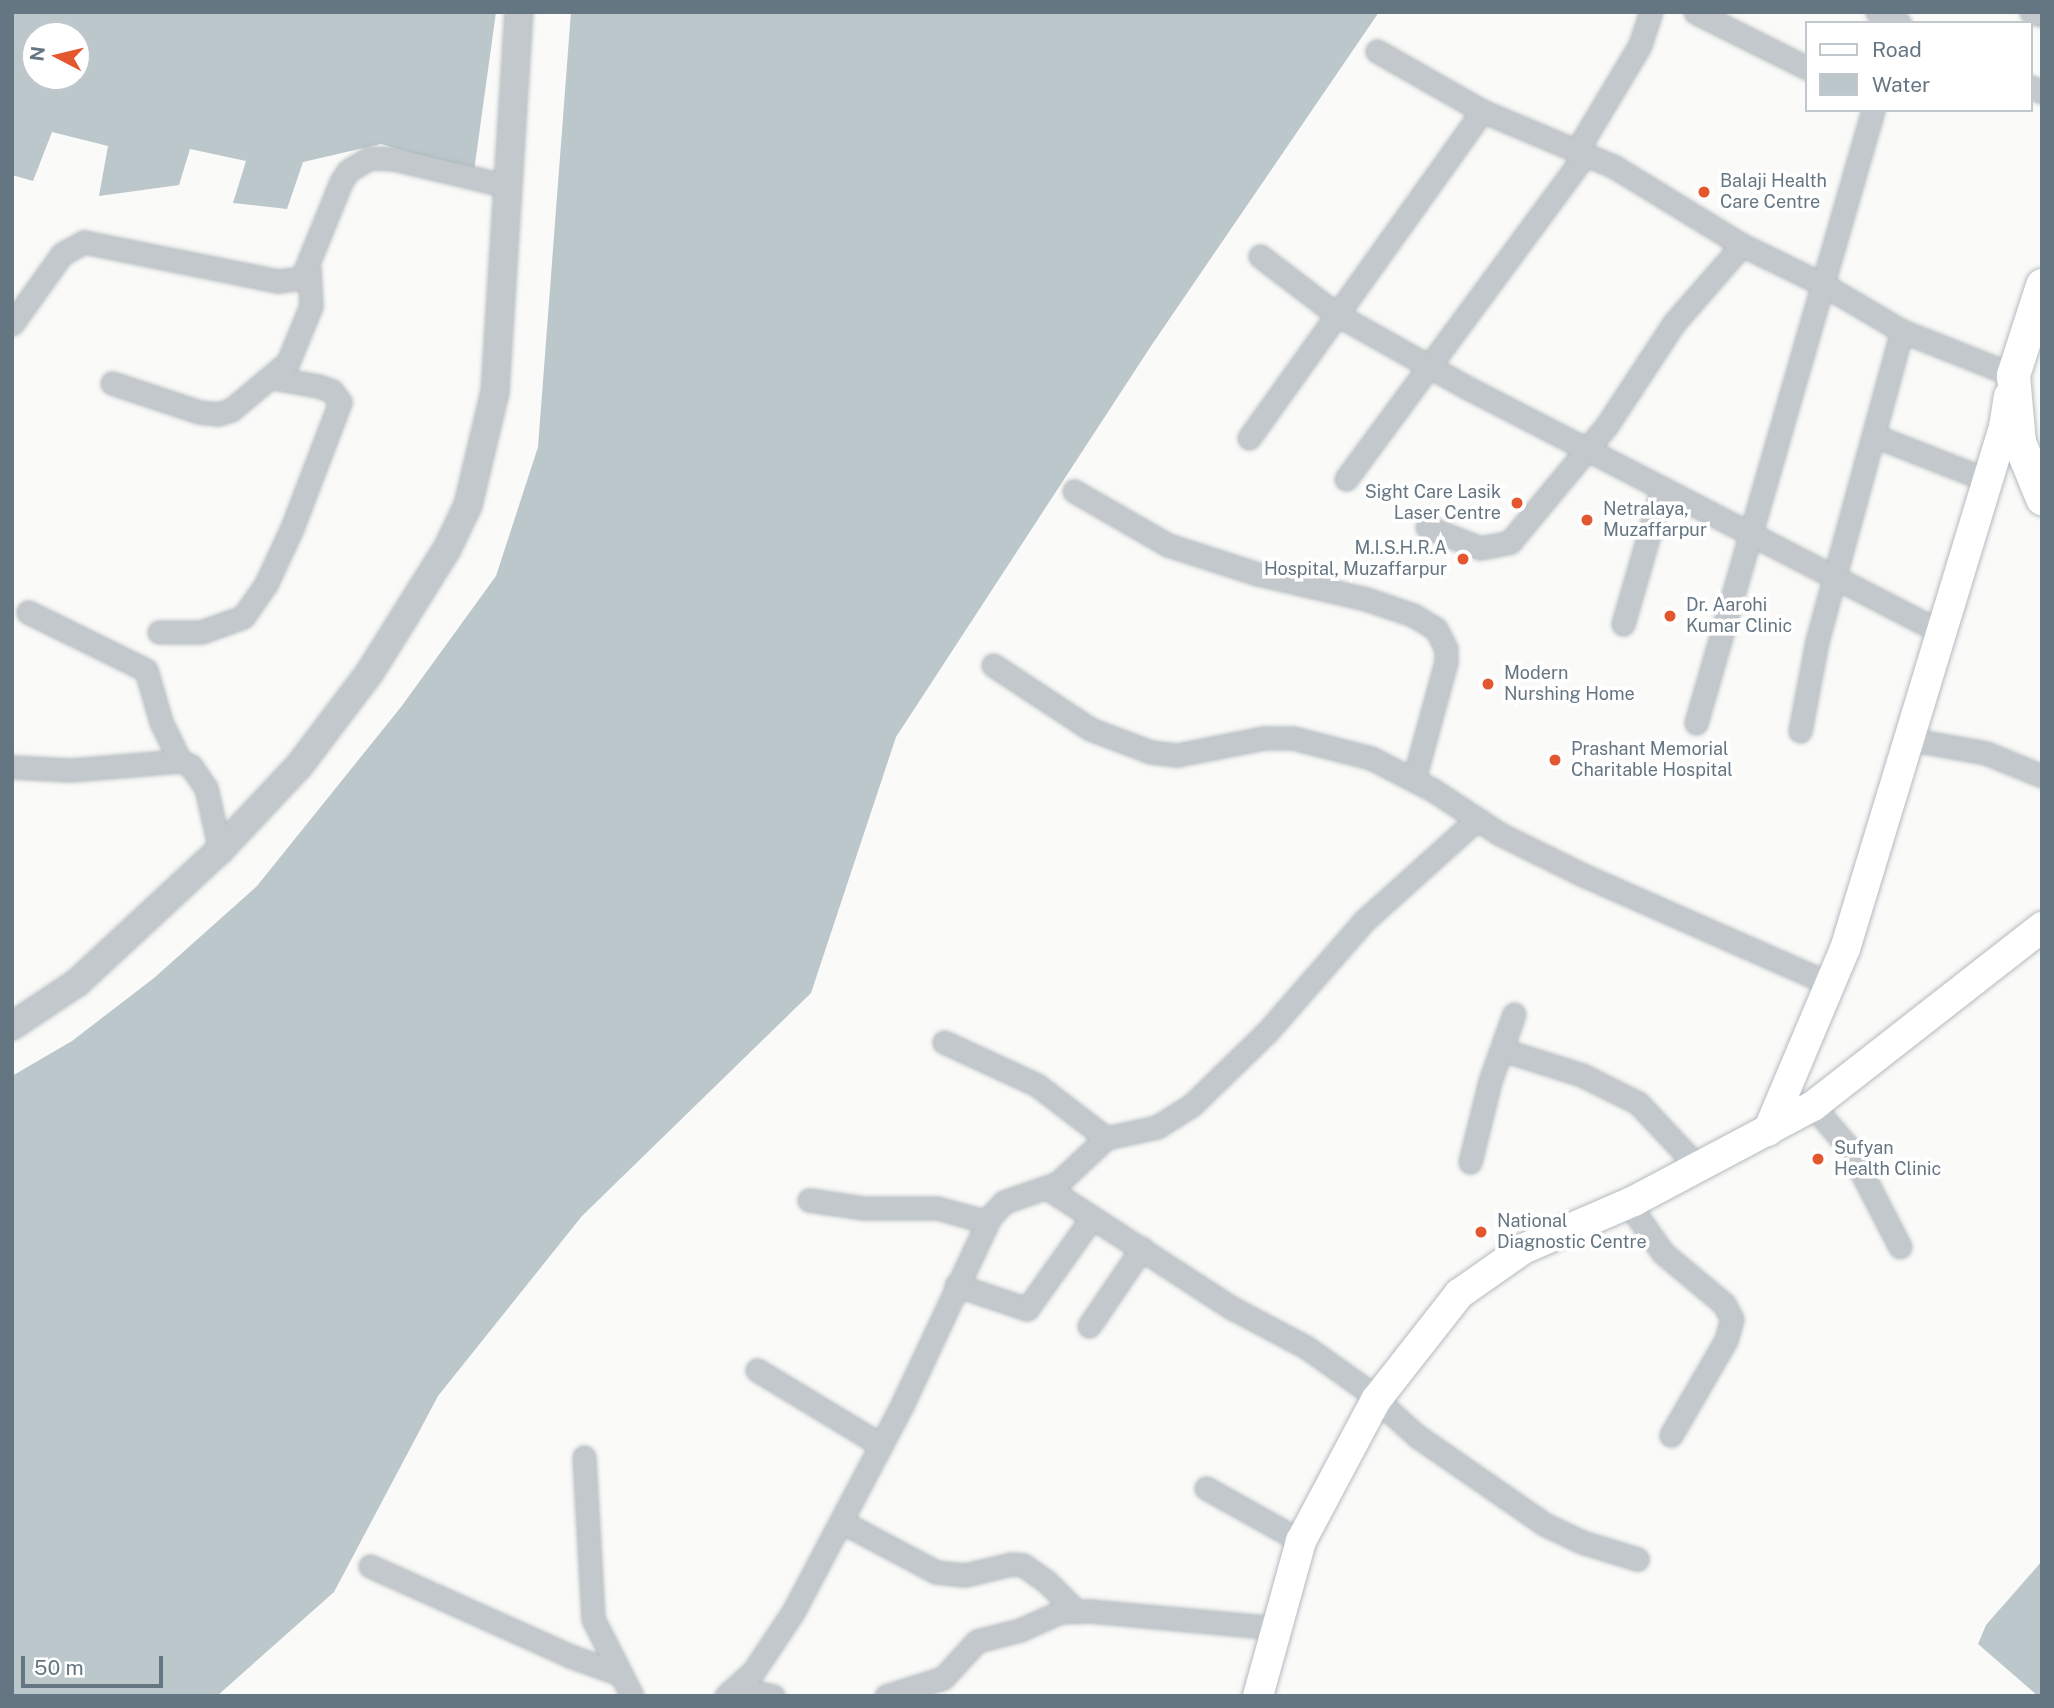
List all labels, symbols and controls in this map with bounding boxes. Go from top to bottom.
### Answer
north arrow [21,21,91,91]
legend [1806,21,2033,112]
text: Road [1872,37,1922,62]
text: N [25,45,49,62]
text: Water [1872,72,1930,97]
place label: Balaji Health Care Centre [1720,171,1827,214]
marker: Balaji Health Care Centre [1694,182,1714,202]
place label: Sight Care Lasik Laser Centre [1365,482,1501,524]
marker: Sight Care Lasik Laser Centre [1507,493,1527,513]
place label: Netralaya, Muzaffarpur [1603,499,1707,542]
marker: Netralaya, Muzaffarpur [1577,510,1597,530]
place label: M.I.S.H.R.A Hospital, Muzaffarpur [1264,538,1447,580]
marker: M.I.S.H.R.A Hospital, Muzaffarpur [1453,549,1473,569]
place label: Dr. Aarohi Kumar Clinic [1686,595,1792,638]
marker: Dr. Aarohi Kumar Clinic [1660,606,1680,626]
place label: Modern Nurshing Home [1504,663,1635,706]
marker: Modern Nurshing Home [1478,674,1498,694]
place label: Prashant Memorial Charitable Hospital [1571,739,1733,782]
marker: Prashant Memorial Charitable Hospital [1545,750,1565,770]
place label: Sufyan Health Clinic [1834,1138,1941,1180]
marker: Sufyan Health Clinic [1808,1149,1828,1169]
place label: National Diagnostic Centre [1497,1211,1647,1254]
marker: National Diagnostic Centre [1471,1222,1491,1242]
scale bar [24,1642,166,1686]
text: 50 m [34,1655,84,1680]

